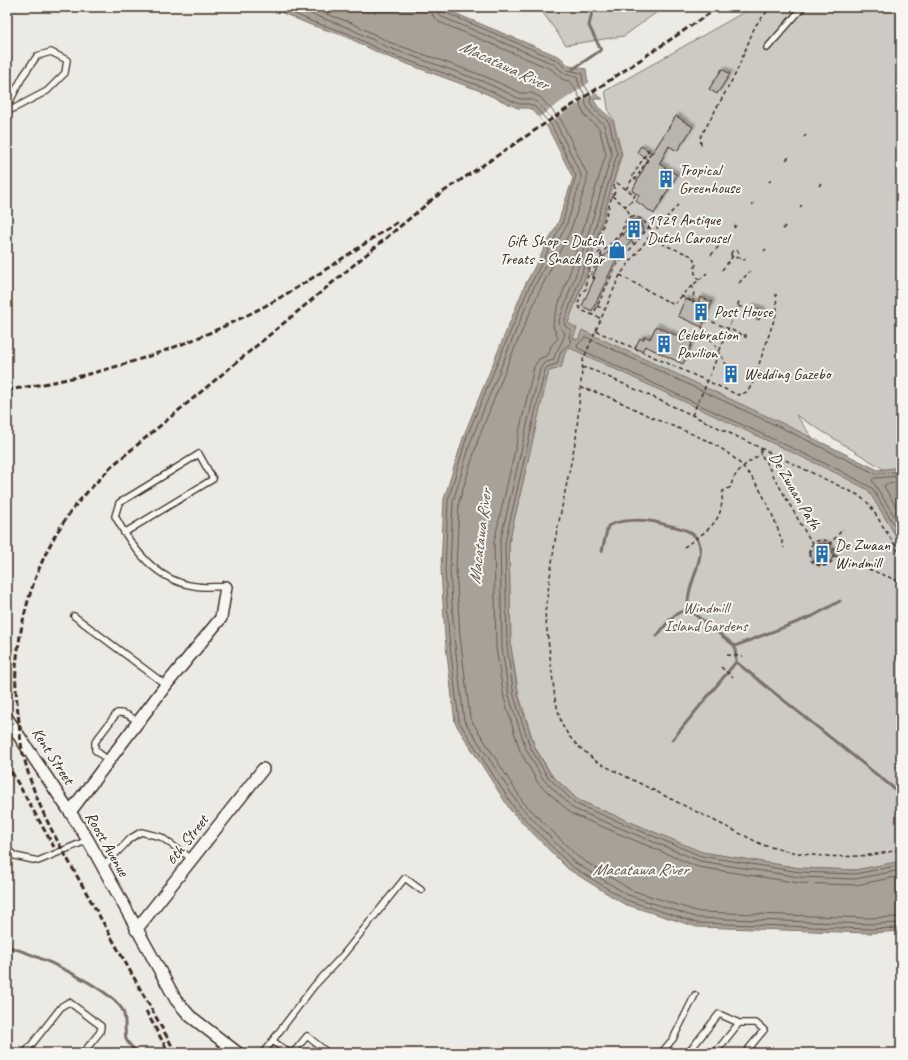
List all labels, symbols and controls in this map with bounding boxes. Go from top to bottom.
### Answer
water label: Macatawa River [456,35,554,96]
place label: Tropical Greenhouse [679,160,741,198]
building icon: Tropical Greenhouse [656,169,676,189]
place label: 1929 Antique Dutch Carousel [647,210,732,248]
building icon: 1929 Antique Dutch Carousel [624,219,644,239]
place label: Gift Shop - Dutch Treats - Snack Bar [500,231,606,269]
shop icon: Gift Shop - Dutch Treats - Snack Bar [607,240,627,260]
building icon: Post House [691,302,711,322]
place label: Post House [714,302,774,322]
place label: Celebration Pavilion [677,325,739,363]
building icon: Celebration Pavilion [654,334,674,354]
building icon: Wedding Gazebo [721,364,741,384]
place label: Wedding Gazebo [744,364,833,384]
street label: De Zwaan Path [765,449,826,535]
water label: Macatawa River [464,486,497,585]
place label: De Zwaan Windmill [835,535,891,573]
building icon: De Zwaan Windmill [812,544,832,564]
park label: Windmill Island Gardens [665,598,749,636]
street label: Kent Street [27,724,80,789]
street label: Roost Avenue [81,808,134,881]
street label: 6th Street [161,810,214,869]
water label: Macatawa River [592,859,690,880]

